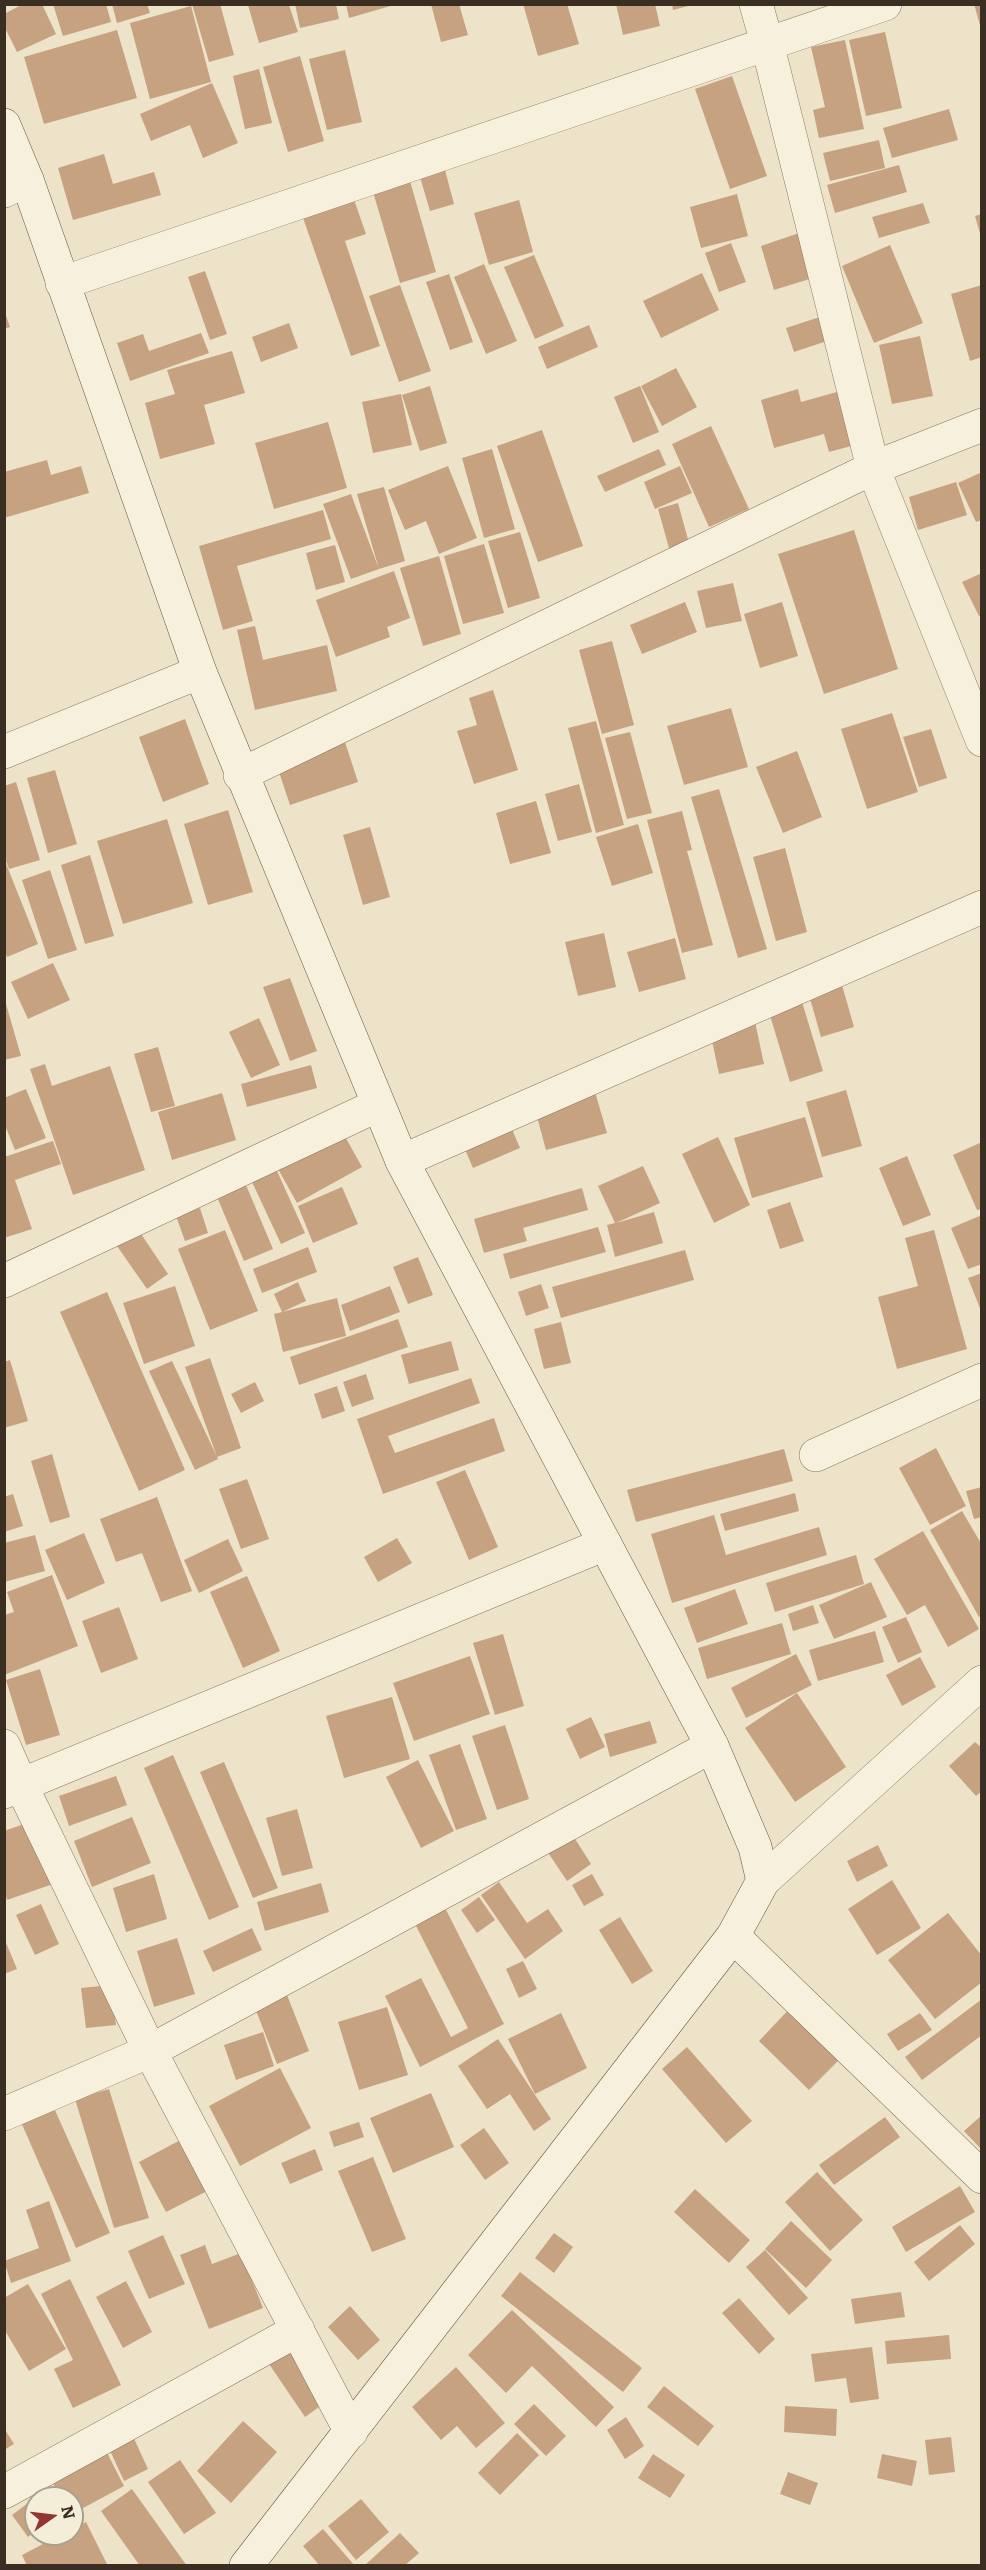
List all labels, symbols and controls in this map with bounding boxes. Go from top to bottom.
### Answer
north arrow [24,2486,84,2546]
text: N [56,2503,83,2522]

